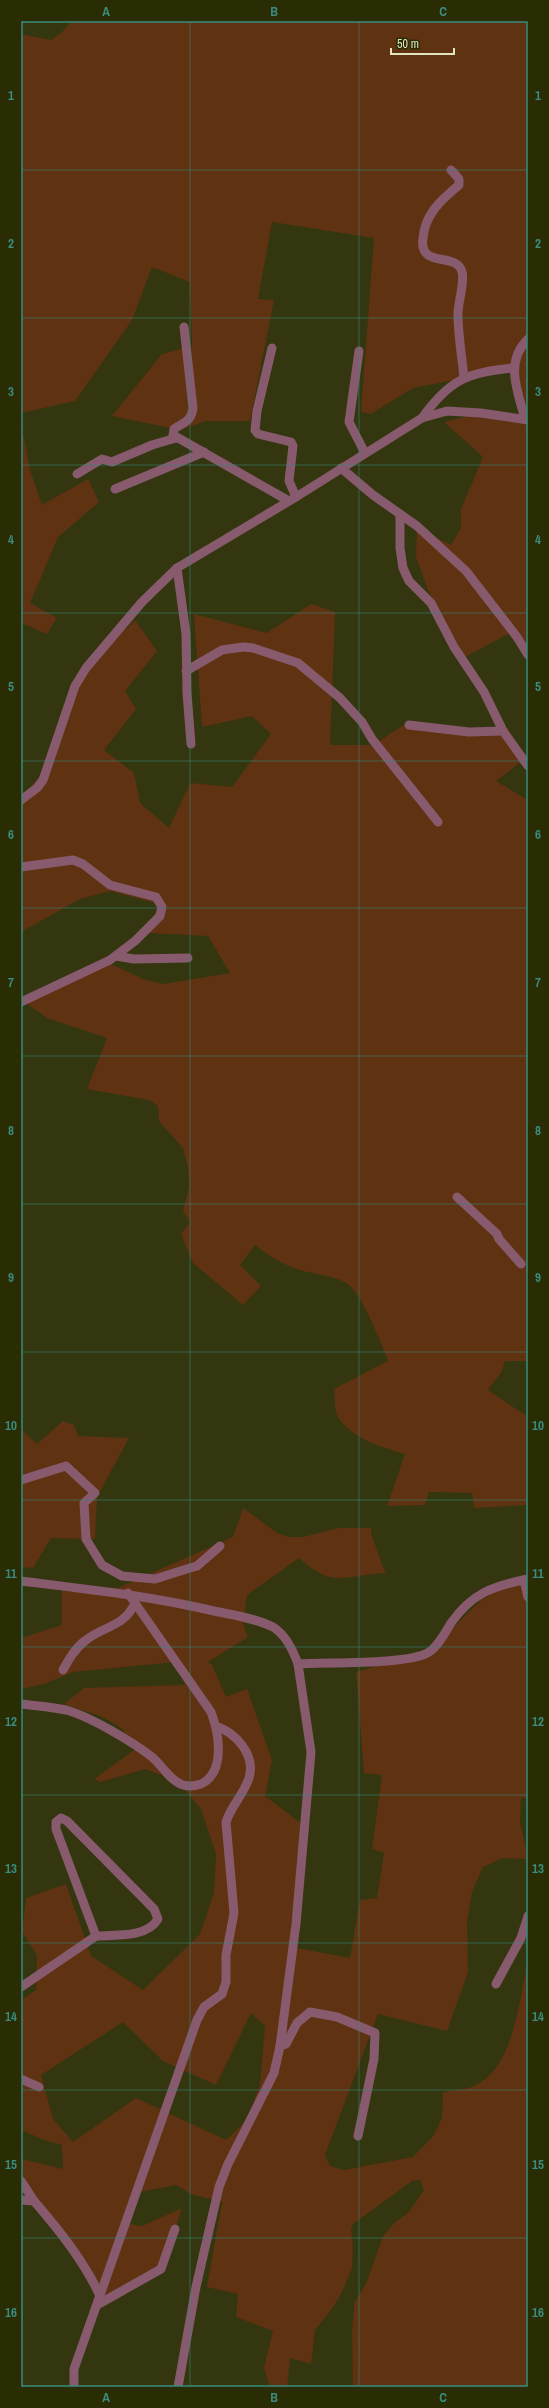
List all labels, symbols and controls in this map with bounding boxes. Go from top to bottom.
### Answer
text: A [102,3,110,20]
text: B [270,3,278,20]
text: C [439,3,447,20]
scale bar [391,30,454,56]
text: 50 m [397,36,419,52]
text: 1 [8,87,14,104]
text: 1 [535,87,541,104]
text: 2 [8,235,14,252]
text: 2 [535,235,541,252]
text: 3 [8,383,14,400]
text: 3 [535,383,541,400]
text: 4 [8,531,14,548]
text: 4 [535,531,541,548]
text: 5 [8,678,14,695]
text: 5 [535,678,541,695]
text: 6 [8,826,14,843]
text: 6 [535,826,541,843]
text: 7 [8,974,14,991]
text: 7 [535,974,541,991]
text: 8 [8,1122,14,1139]
text: 8 [535,1122,541,1139]
text: 9 [8,1269,14,1286]
text: 9 [535,1269,541,1286]
text: 10 [5,1417,17,1434]
text: 10 [532,1417,544,1434]
text: 11 [5,1565,17,1582]
text: 11 [532,1565,544,1582]
text: 12 [5,1713,17,1730]
text: 12 [532,1713,544,1730]
text: 13 [5,1860,17,1877]
text: 13 [532,1860,544,1877]
text: 14 [5,2008,17,2025]
text: 14 [532,2008,544,2025]
text: 15 [5,2156,17,2173]
text: 15 [532,2156,544,2173]
text: 16 [5,2304,17,2321]
text: 16 [532,2304,544,2321]
text: A [102,2389,110,2406]
text: B [270,2389,278,2406]
text: C [439,2389,447,2406]

